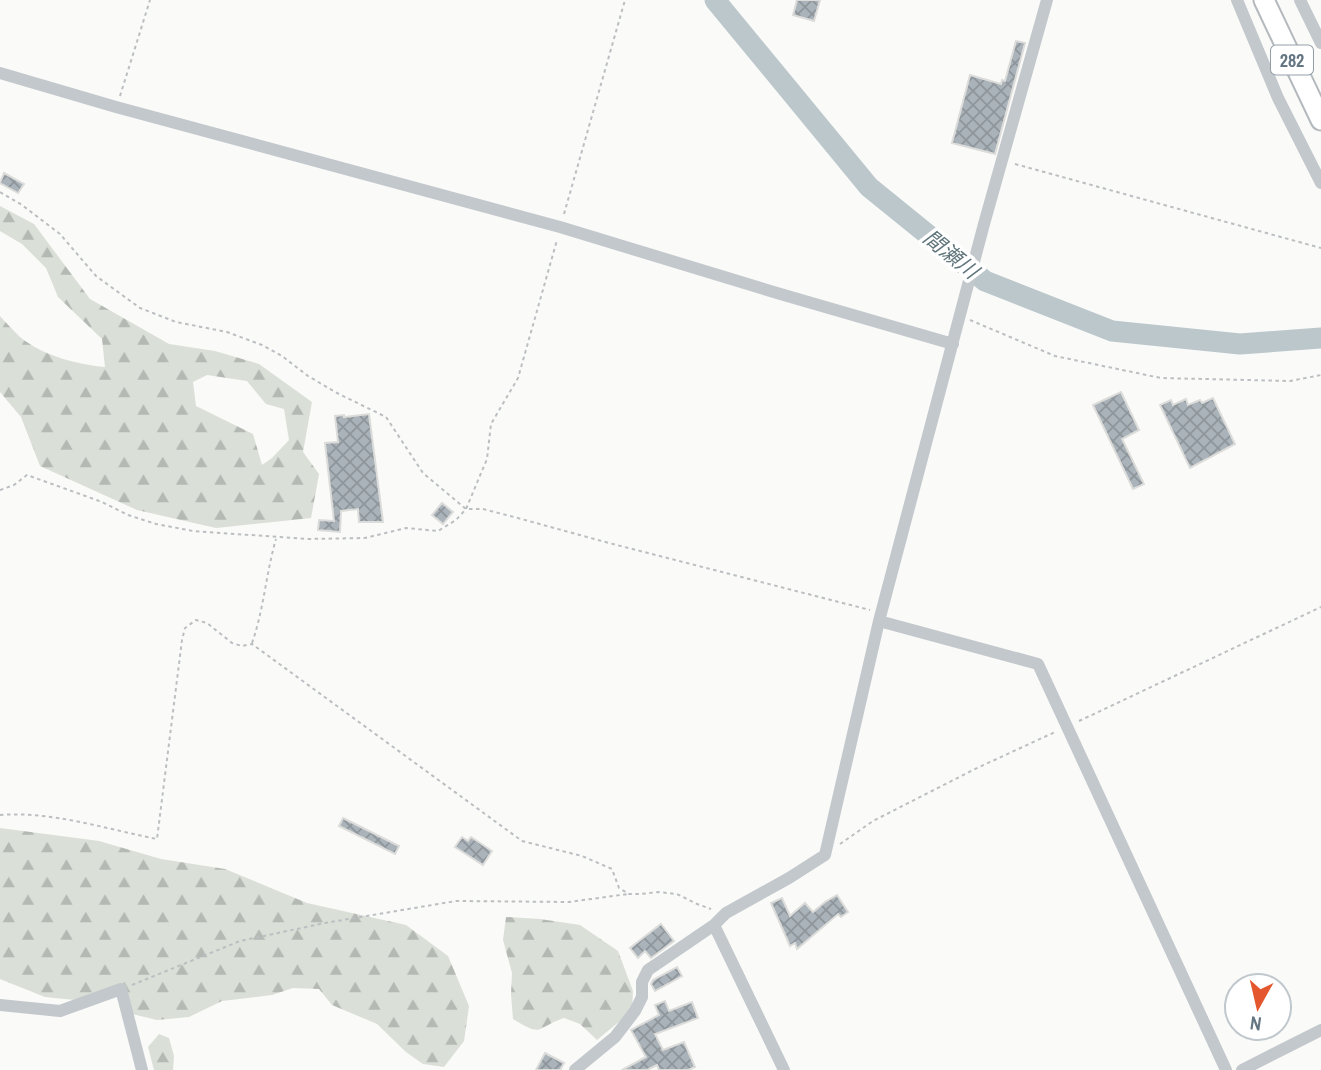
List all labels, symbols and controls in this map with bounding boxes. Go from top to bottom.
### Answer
road number: 282 [1271,46,1313,74]
water label: 間瀬川 [917,223,986,286]
north arrow [1223,972,1293,1042]
text: N [1248,1010,1263,1037]

